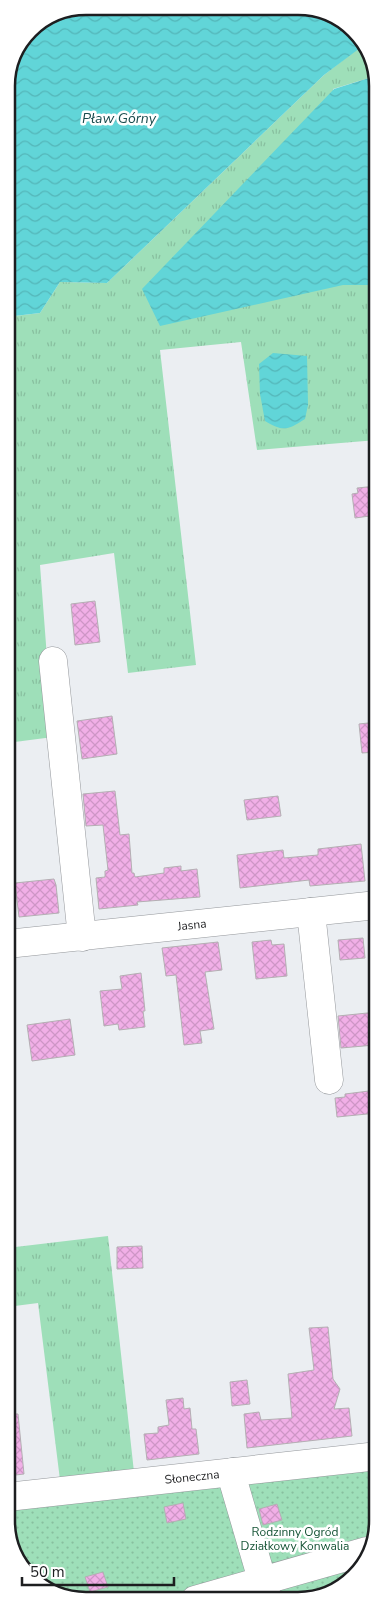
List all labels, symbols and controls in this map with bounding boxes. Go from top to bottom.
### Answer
water label: Pław Górny [82,109,157,128]
street label: Jasna [176,916,207,935]
street label: Słoneczna [164,1466,220,1488]
park label: Rodzinny Ogród Działkowy Konwalia [241,1524,349,1554]
scale bar [22,1554,175,1586]
text: 50 m [30,1562,65,1582]

